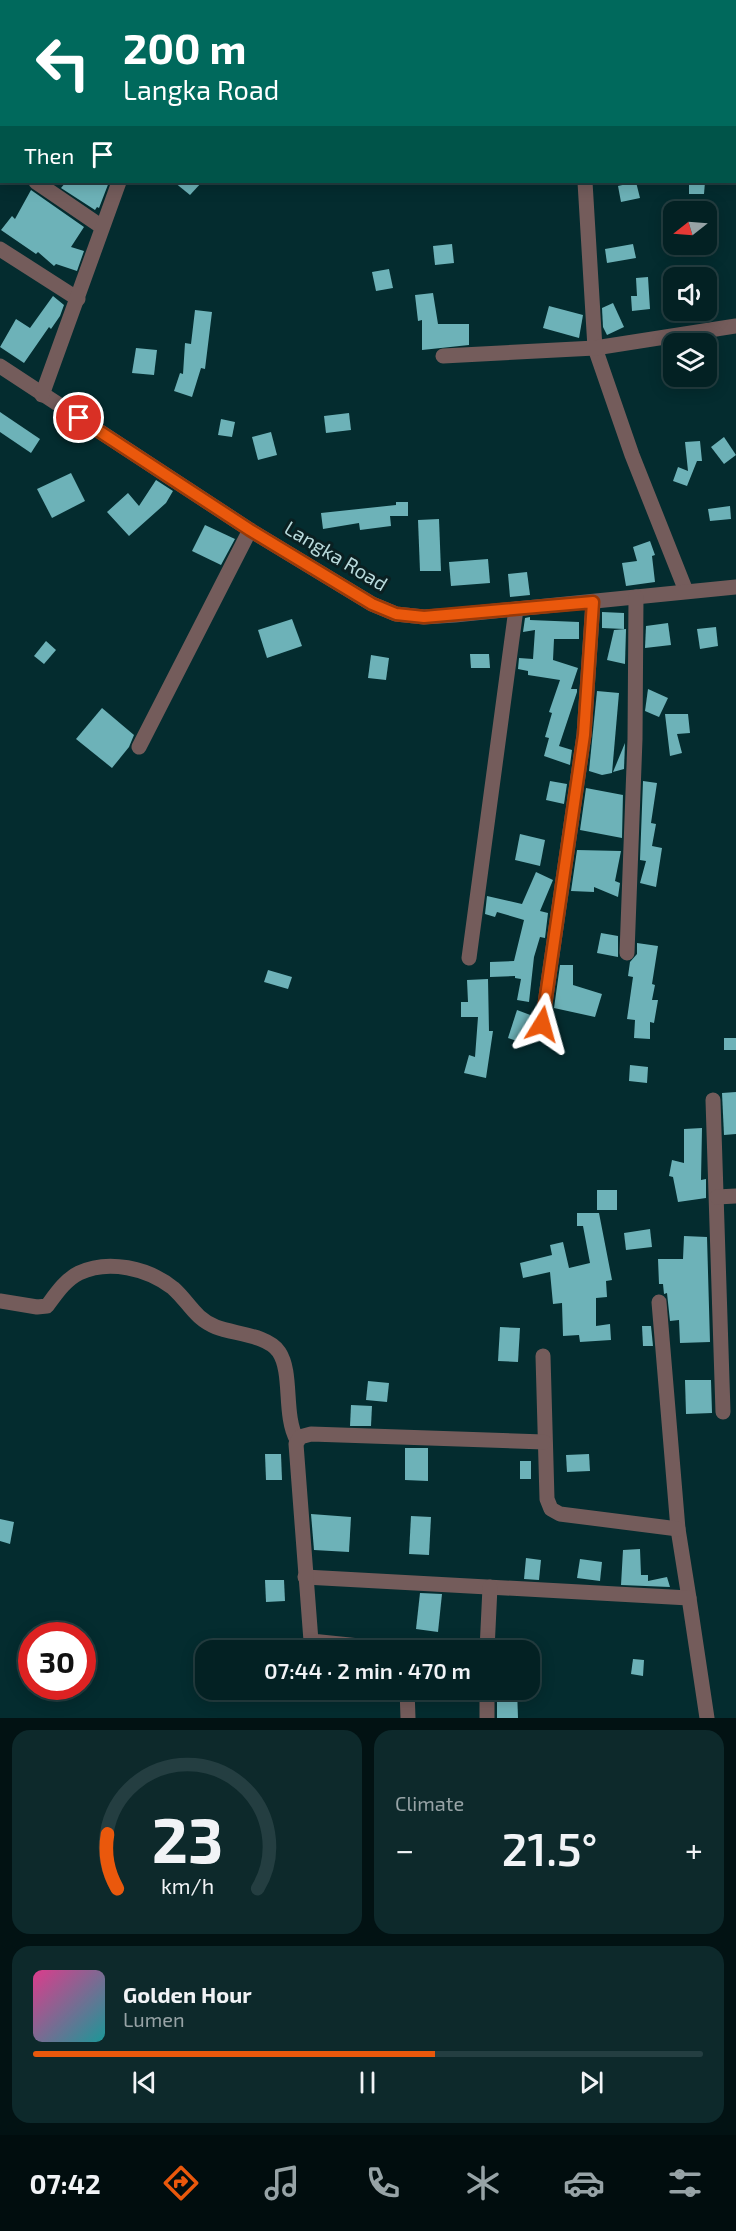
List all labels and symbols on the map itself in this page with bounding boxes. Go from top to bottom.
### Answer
north arrow [663,201,717,255]
pin [53,392,104,443]
street label: Langka Road [281,515,392,595]
position arrow [510,992,574,1056]
speed limit sign: 30 [18,1622,96,1700]

